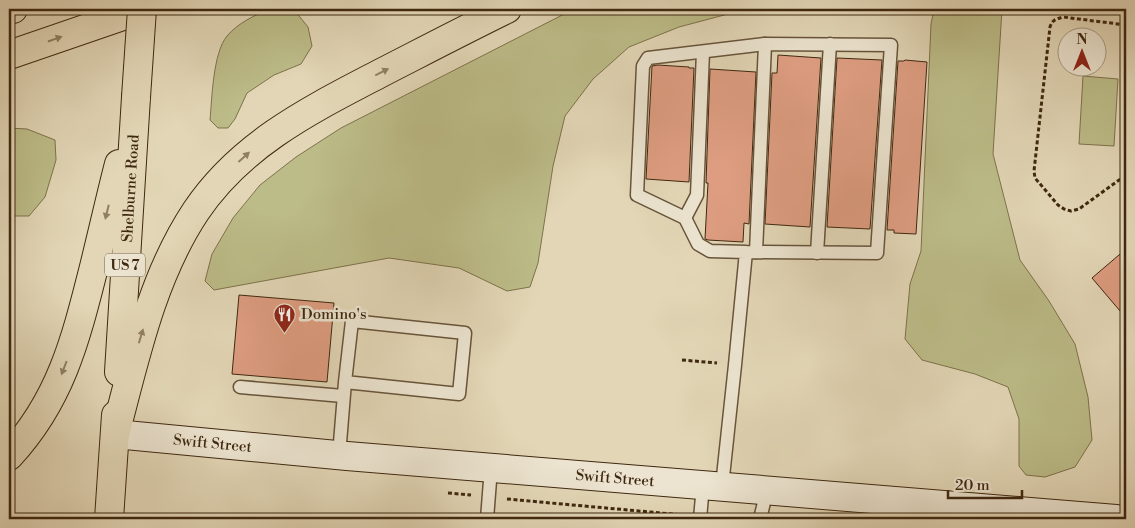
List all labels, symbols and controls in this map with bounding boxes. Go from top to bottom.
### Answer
north arrow [1058,28,1108,78]
text: N [1076,31,1088,49]
one-way arrow [48,35,63,43]
one-way arrow [375,68,390,76]
street label: Shelburne Road [118,133,144,243]
one-way arrow [238,151,250,163]
one-way arrow [103,204,111,219]
road number: US 7 [105,254,145,276]
restaurant icon: Domino's [273,302,297,333]
place label: Domino's [301,305,366,324]
one-way arrow [137,329,145,344]
one-way arrow [60,361,67,376]
street label: Swift Street [172,431,253,457]
street label: Swift Street [575,466,656,491]
scale bar [948,468,1021,500]
text: 20 m [955,476,990,495]

